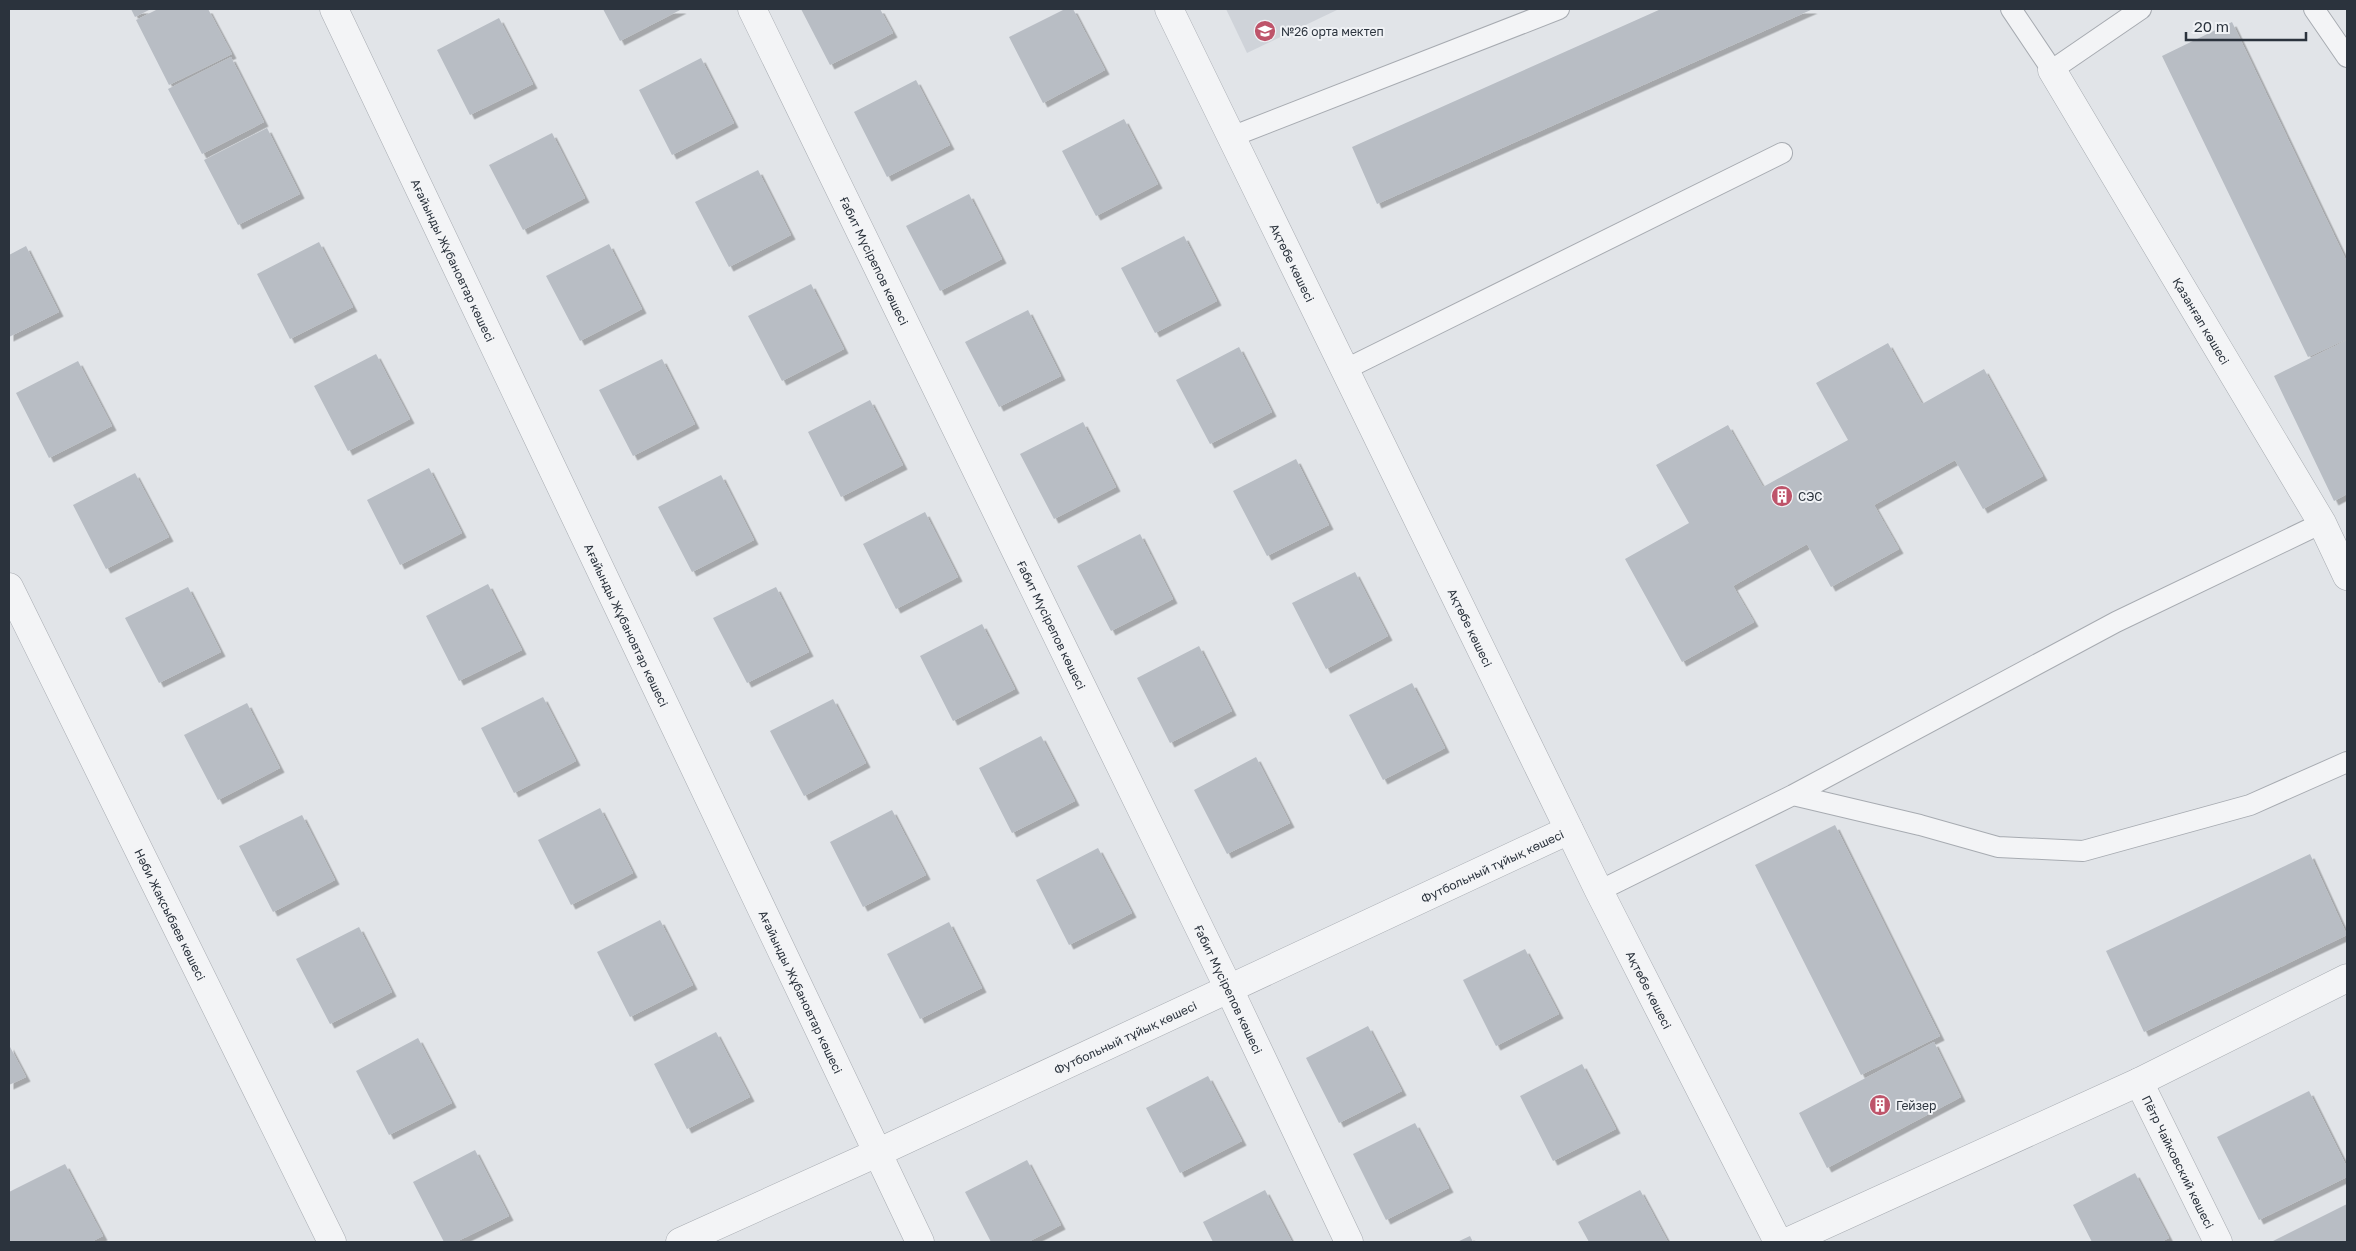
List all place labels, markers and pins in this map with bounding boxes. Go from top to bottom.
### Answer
school or university icon: №26 орта мектеп [1253,19,1277,43]
place label: №26 орта мектеп [1281,24,1384,39]
building icon: СЭС [1770,484,1794,508]
place label: СЭС [1798,489,1822,504]
building icon: Гейзер [1868,1093,1892,1117]
place label: Гейзер [1896,1098,1936,1113]

